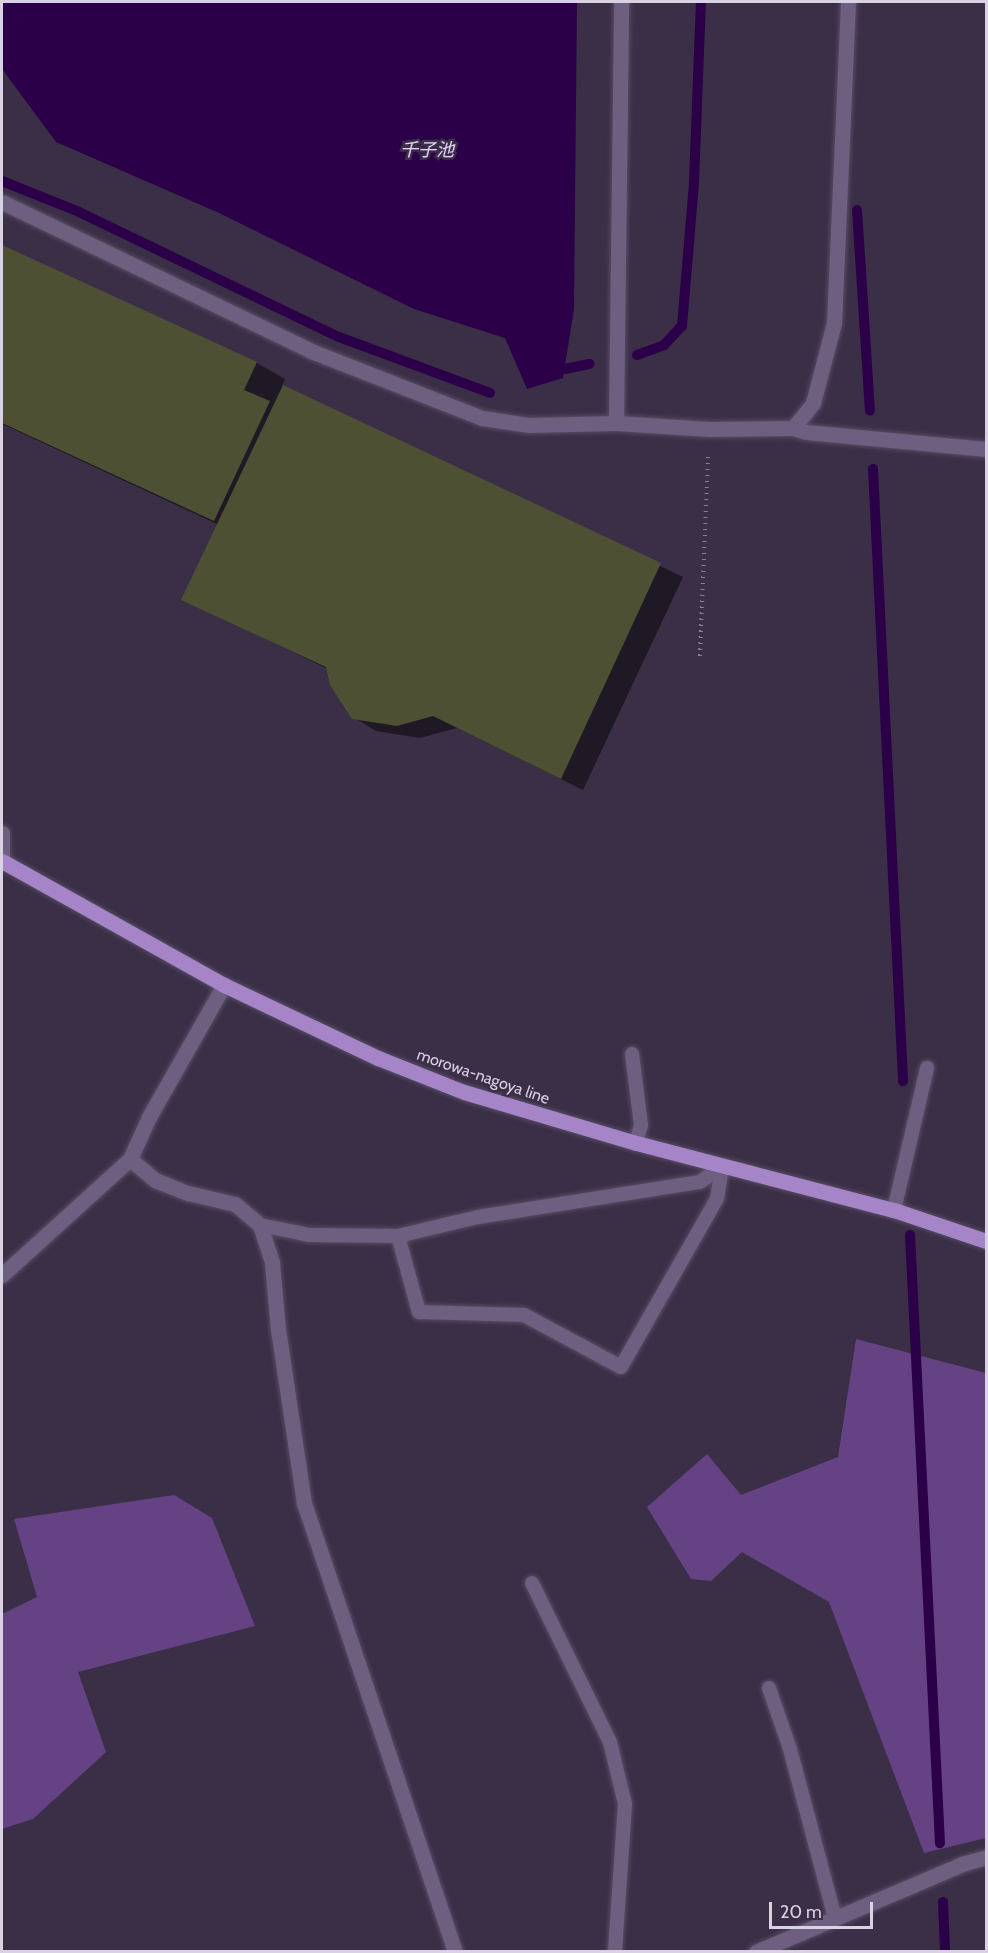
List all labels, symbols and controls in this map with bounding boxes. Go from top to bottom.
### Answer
water label: 千子池 [400,139,454,161]
street label: morowa-nagoya line [414,1045,552,1109]
scale bar [772,1890,876,1928]
text: 20 m [780,1901,822,1923]

